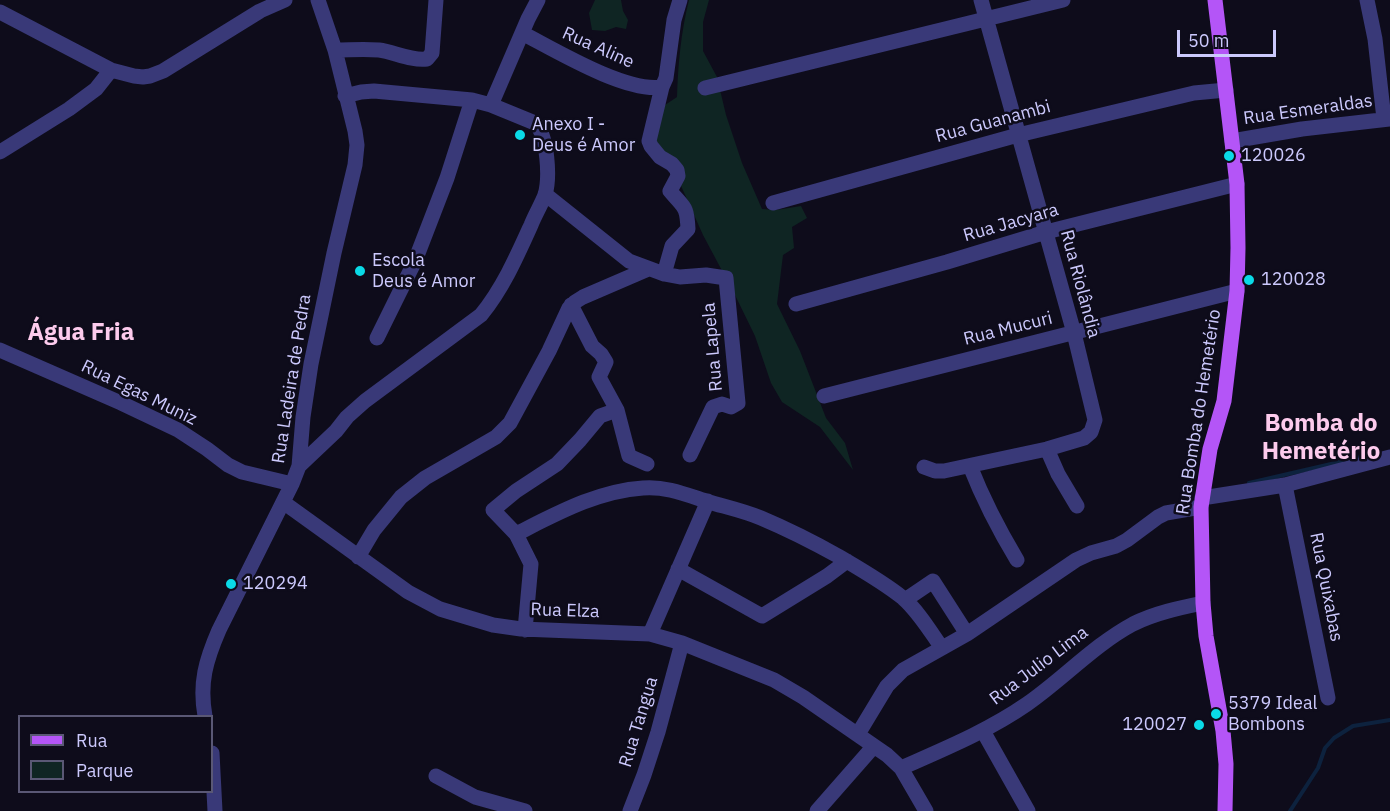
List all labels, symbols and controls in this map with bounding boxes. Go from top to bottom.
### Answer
scale bar [1180,18,1279,56]
street label: Rua Aline [559,23,637,73]
text: 50 m [1188,29,1230,52]
street label: Rua Esmeraldas [1242,90,1374,130]
street label: Rua Guanambi [933,96,1053,148]
place label: Anexo I - Deus é Amor [532,114,635,156]
marker: Anexo I - Deus é Amor [513,128,527,142]
place label: 120026 [1241,145,1306,167]
marker: 120026 [1222,149,1236,163]
street label: Rua Jacyara [961,199,1061,247]
street label: Rua Riolândia [1055,228,1105,340]
place label: Escola Deus é Amor [372,250,475,292]
marker: Escola Deus é Amor [353,264,367,278]
place label: 120028 [1261,269,1326,291]
marker: 120028 [1242,273,1256,287]
street label: Rua Ladeira de Pedra [268,293,316,465]
street label: Rua Lapela [698,302,728,392]
street label: Rua Mucuri [961,308,1055,350]
street label: Rua Bomba do Hemetério [1172,308,1226,516]
district label: Água Fria [28,319,134,347]
street label: Rua Egas Muniz [78,356,200,430]
district label: Bomba do Hemetério [1262,410,1380,466]
street label: Rua Quixabas [1305,531,1347,643]
place label: 120294 [243,573,308,595]
marker: 120294 [224,577,238,591]
street label: Rua Elza [530,599,600,623]
street label: Rua Julio Lima [986,622,1092,710]
street label: Rua Tangua [615,674,663,770]
place label: 5379 Ideal Bombons [1228,693,1317,736]
marker: 5379 Ideal Bombons [1209,707,1223,721]
place label: 120027 [1122,714,1187,736]
legend [18,715,213,793]
marker: 120027 [1192,718,1206,732]
text: Rua [76,729,107,752]
text: Parque [76,759,133,782]

